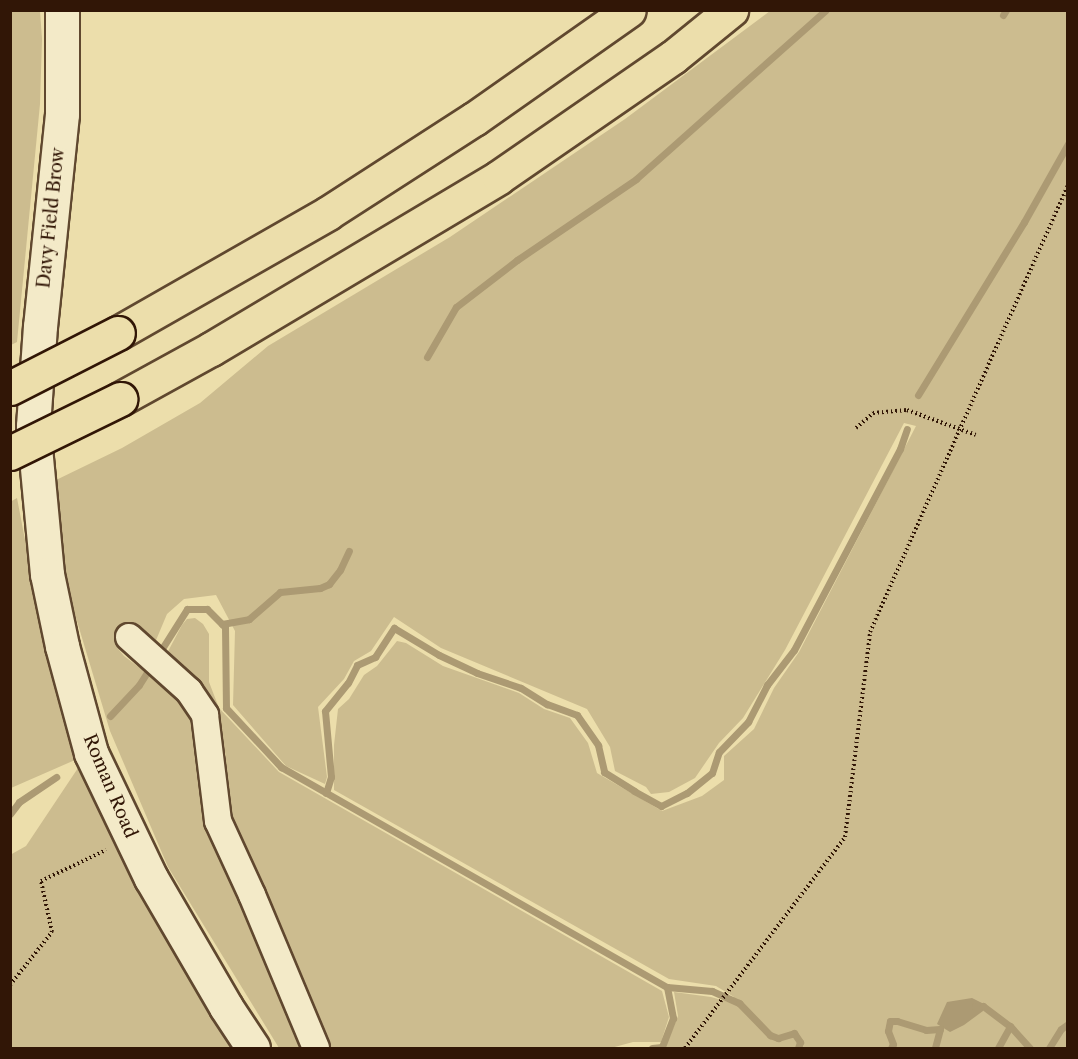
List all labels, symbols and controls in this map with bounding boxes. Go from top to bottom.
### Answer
street label: Davy Field Brow [33,146,69,290]
street label: Roman Road [78,731,142,841]

